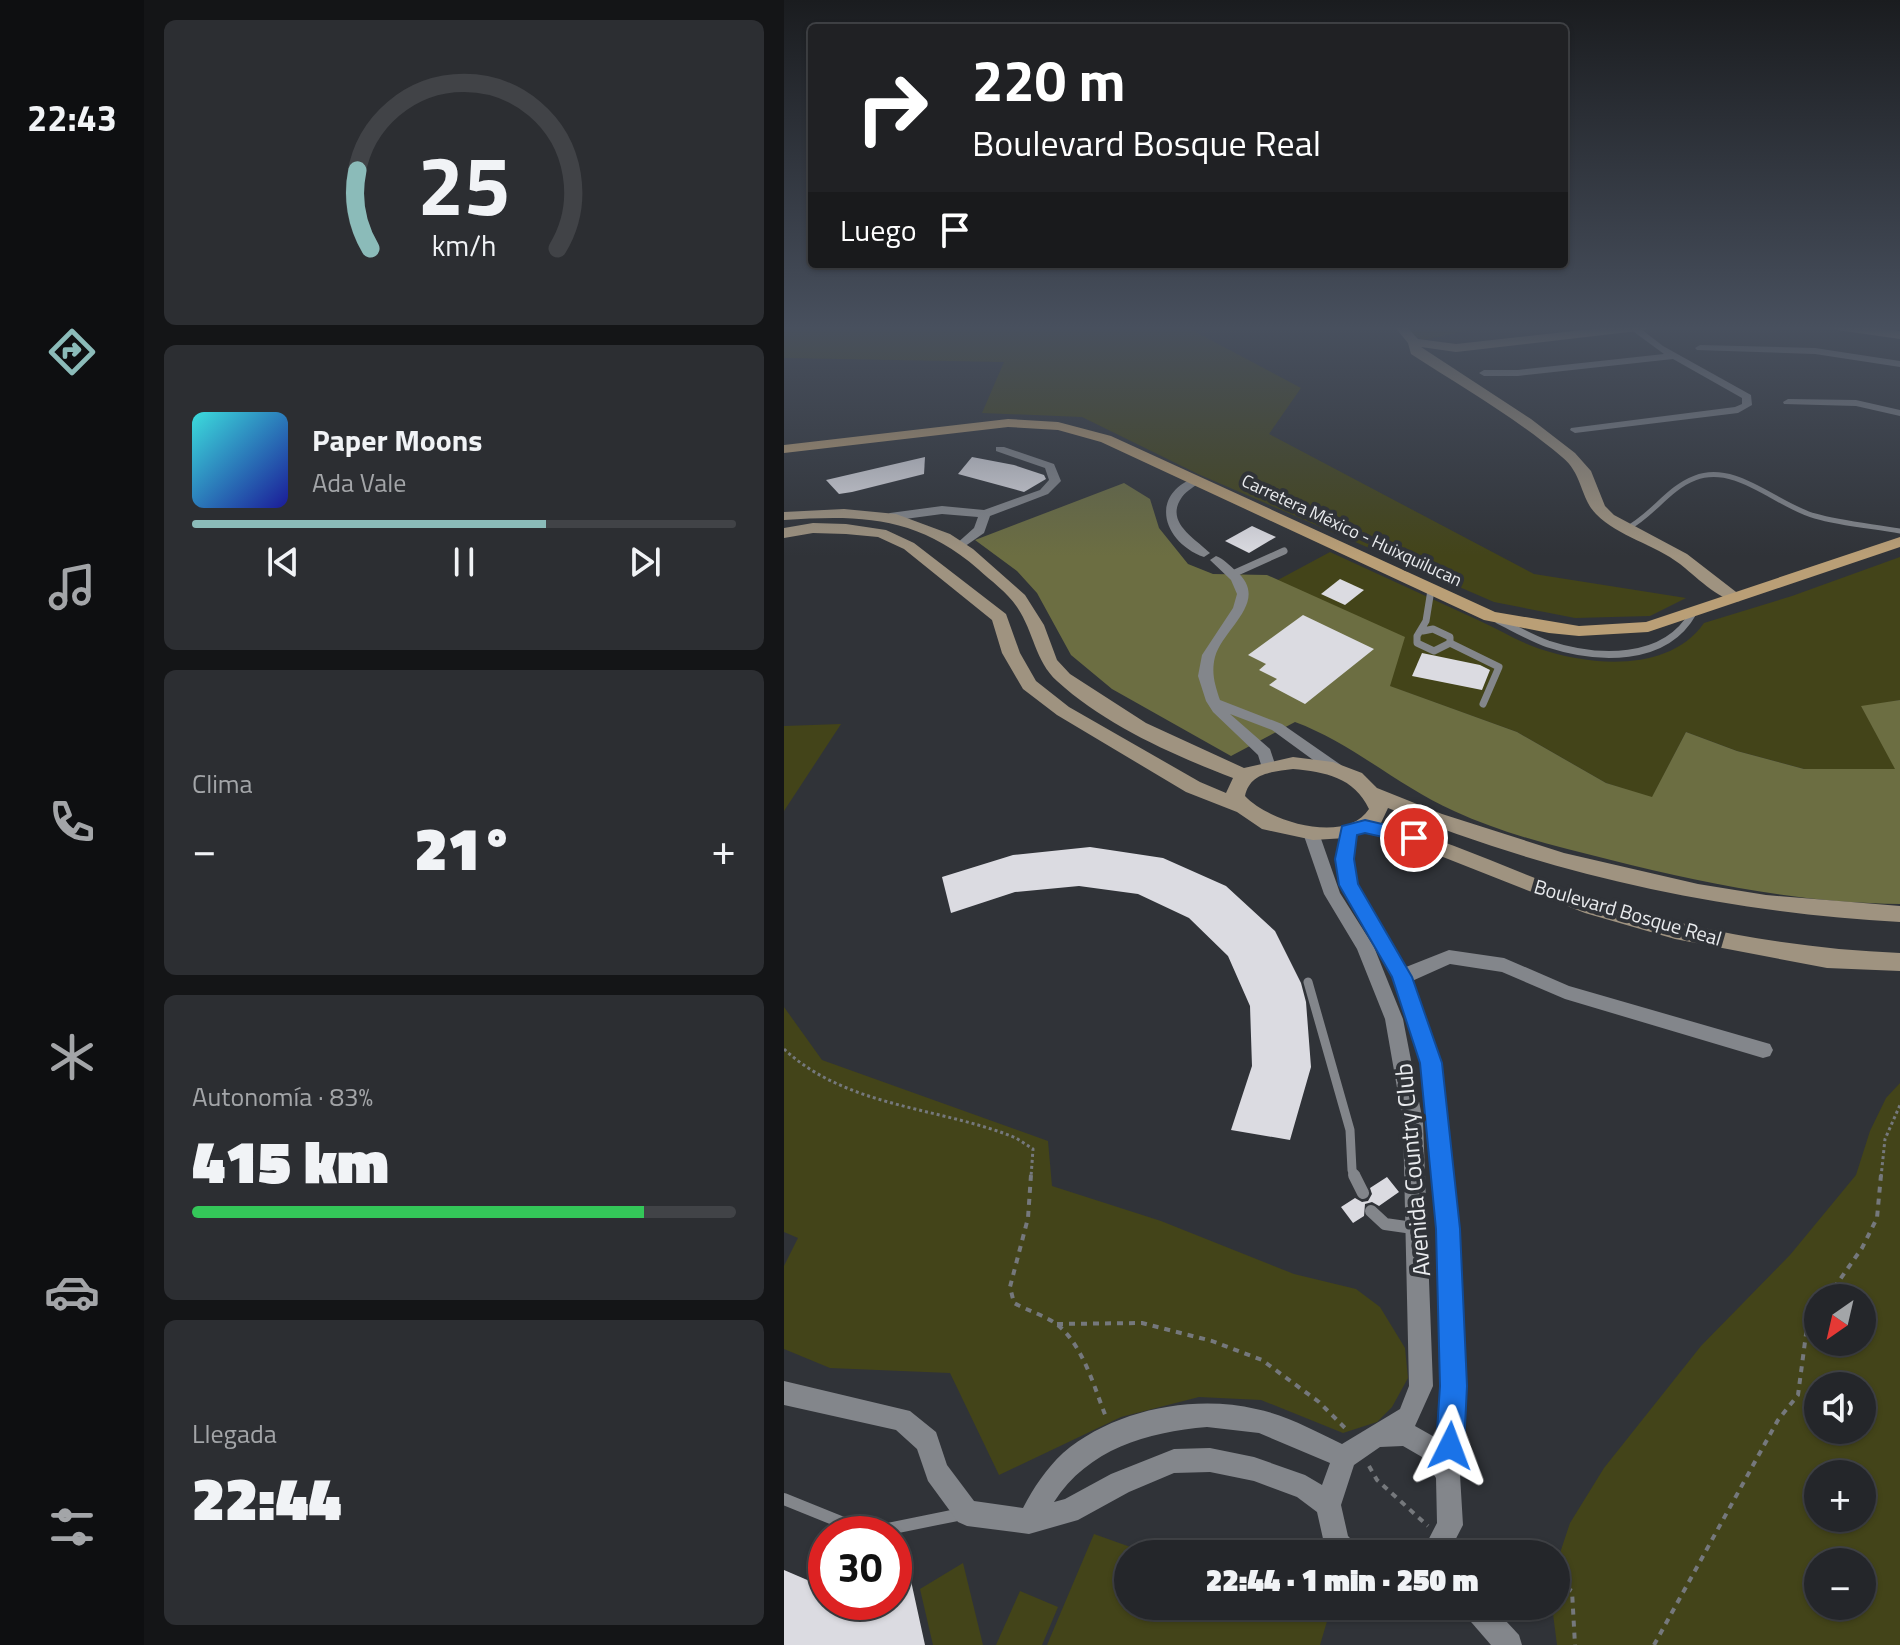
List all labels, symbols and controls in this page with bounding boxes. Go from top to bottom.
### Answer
text: 220 m [972,38,1125,123]
icon: right [840,56,944,160]
text: 22:43 [27,90,117,145]
text: Boulevard Bosque Real [972,115,1321,170]
text: 25 [417,120,511,246]
text: Luego [840,207,917,253]
icon: arrive [933,208,977,252]
text: km/h [432,224,496,267]
icon: directions [44,324,100,380]
text: Paper Moons [312,417,482,463]
text: Ada Vale [312,463,406,502]
street label: Carretera México - Huixquilucan [1237,467,1467,593]
icon: previous [261,540,305,584]
icon: pause [442,540,486,584]
icon: next [623,540,667,584]
icon: music [44,559,100,615]
text: Clima [192,764,253,803]
icon: phone [44,794,100,850]
text: 21° [415,802,514,893]
pin [1380,804,1448,872]
text: − [192,815,217,882]
text: + [711,815,736,882]
icon: arrive [1392,816,1436,860]
street label: Boulevard Bosque Real [1531,870,1725,954]
icon: climate [44,1029,100,1085]
street label: Avenida Country Club [1385,1062,1439,1278]
text: Autonomía · 83% [192,1077,373,1116]
text: 415 km [192,1115,389,1206]
icon: car [44,1264,100,1320]
north arrow [1804,1284,1876,1356]
map controls [1804,1284,1876,1620]
button: sound [1804,1372,1876,1444]
position arrow [1408,1404,1492,1488]
text: Llegada [192,1414,277,1453]
text: 22:44 [192,1452,341,1543]
button: + [1804,1460,1876,1532]
icon: filters [44,1499,100,1555]
speed limit sign: 30 [808,1516,912,1620]
button: − [1804,1548,1876,1620]
text: 22:44 · 1 min · 250 m [1206,1557,1478,1603]

